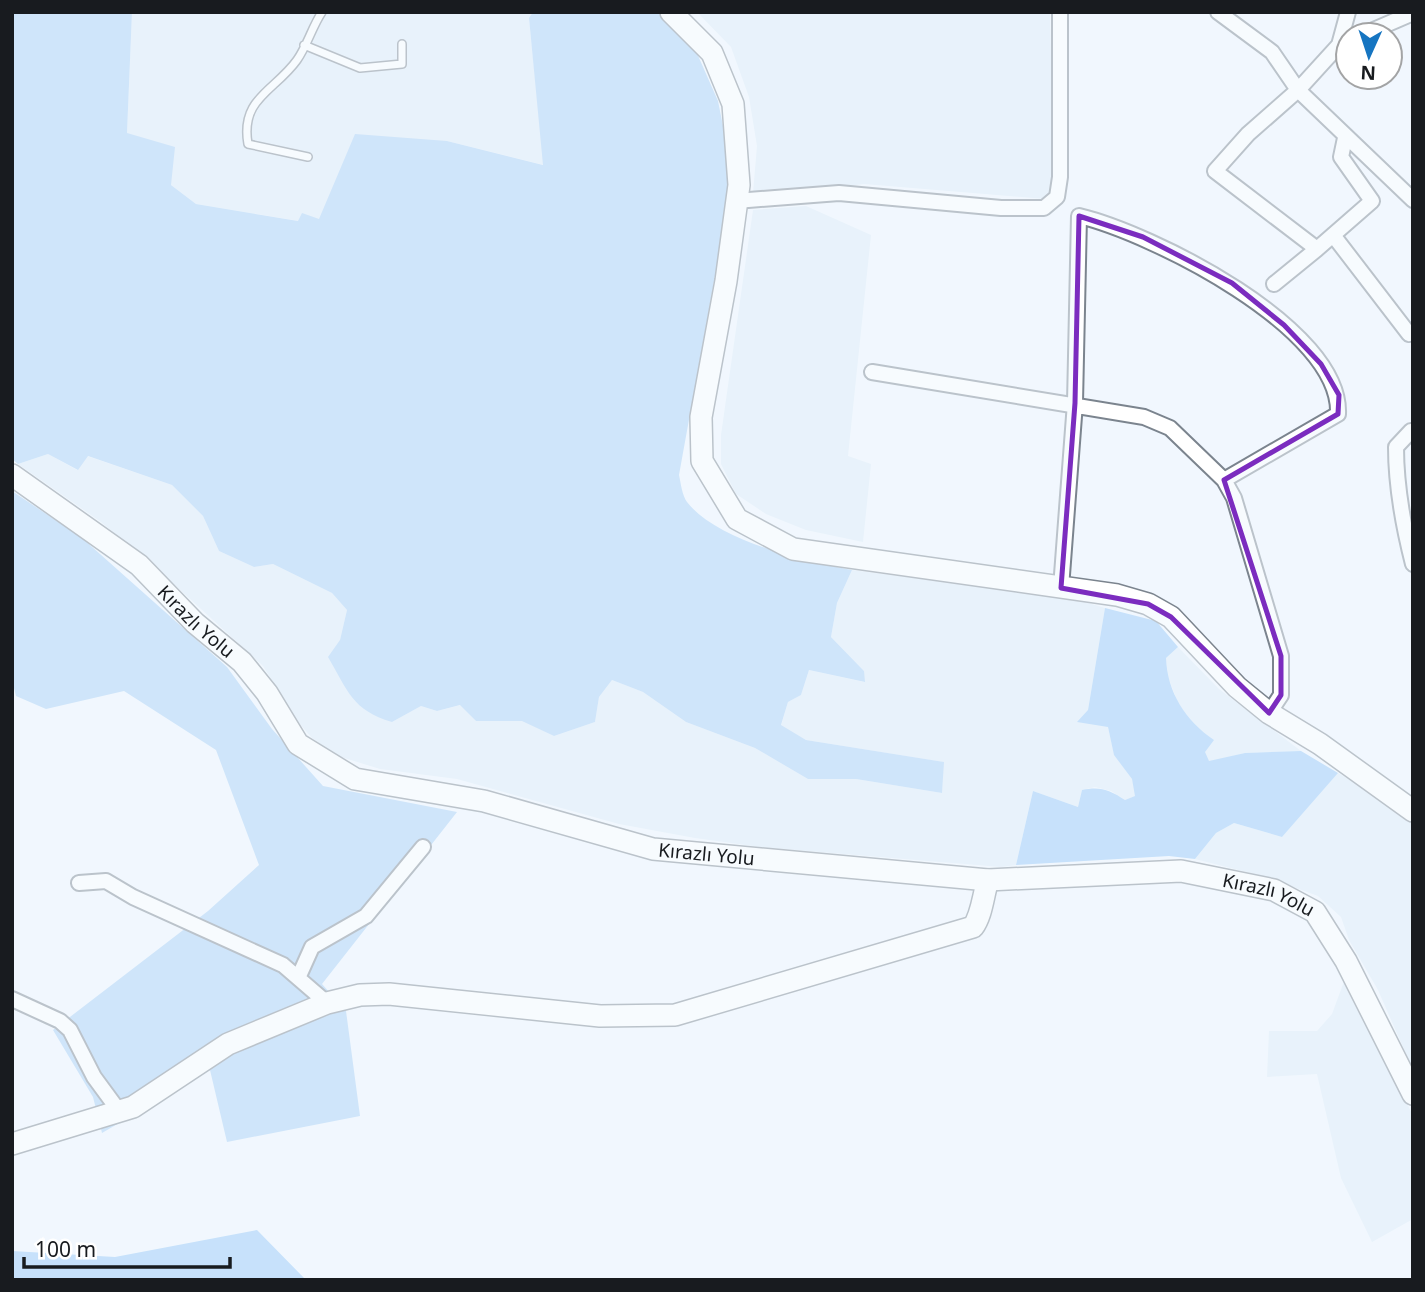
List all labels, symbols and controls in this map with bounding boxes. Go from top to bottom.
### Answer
north arrow [1334,21,1404,91]
text: N [1360,60,1377,86]
street label: Kırazlı Yolu [152,579,240,664]
street label: Kırazlı Yolu [657,837,756,871]
street label: Kırazlı Yolu [1220,867,1319,922]
scale bar [24,1226,231,1270]
text: 100 m [35,1235,96,1263]

